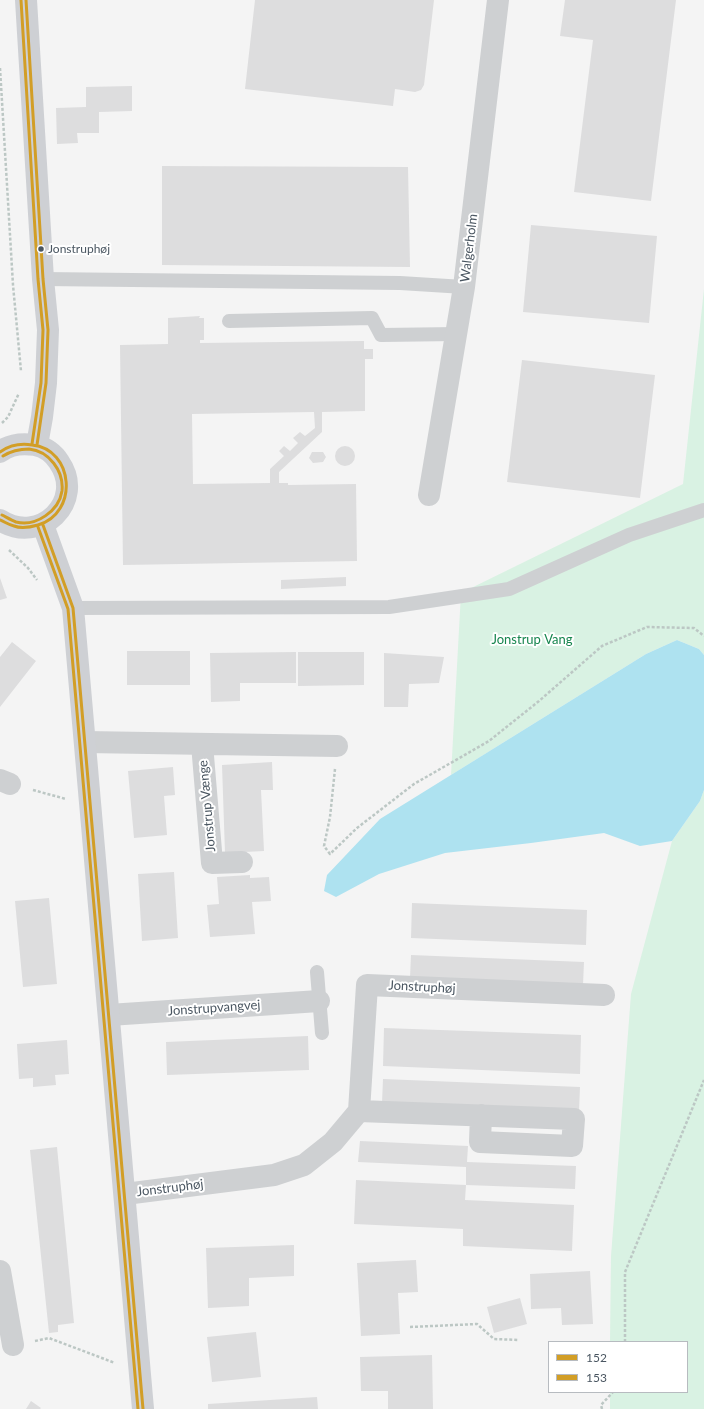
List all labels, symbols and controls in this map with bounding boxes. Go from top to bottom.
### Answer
street label: Walgerholm [457,213,481,283]
place label: Jonstruphøj [48,242,110,256]
marker: Jonstruphøj [36,244,46,254]
park label: Jonstrup Vang [491,632,573,648]
street label: Jonstrup Vænge [195,760,219,852]
street label: Jonstruphøj [388,977,456,997]
street label: Jonstrupvangvej [167,997,261,1019]
street label: Jonstruphøj [136,1176,204,1200]
legend [548,1341,688,1393]
text: 152 [586,1350,607,1365]
text: 153 [586,1370,607,1385]

